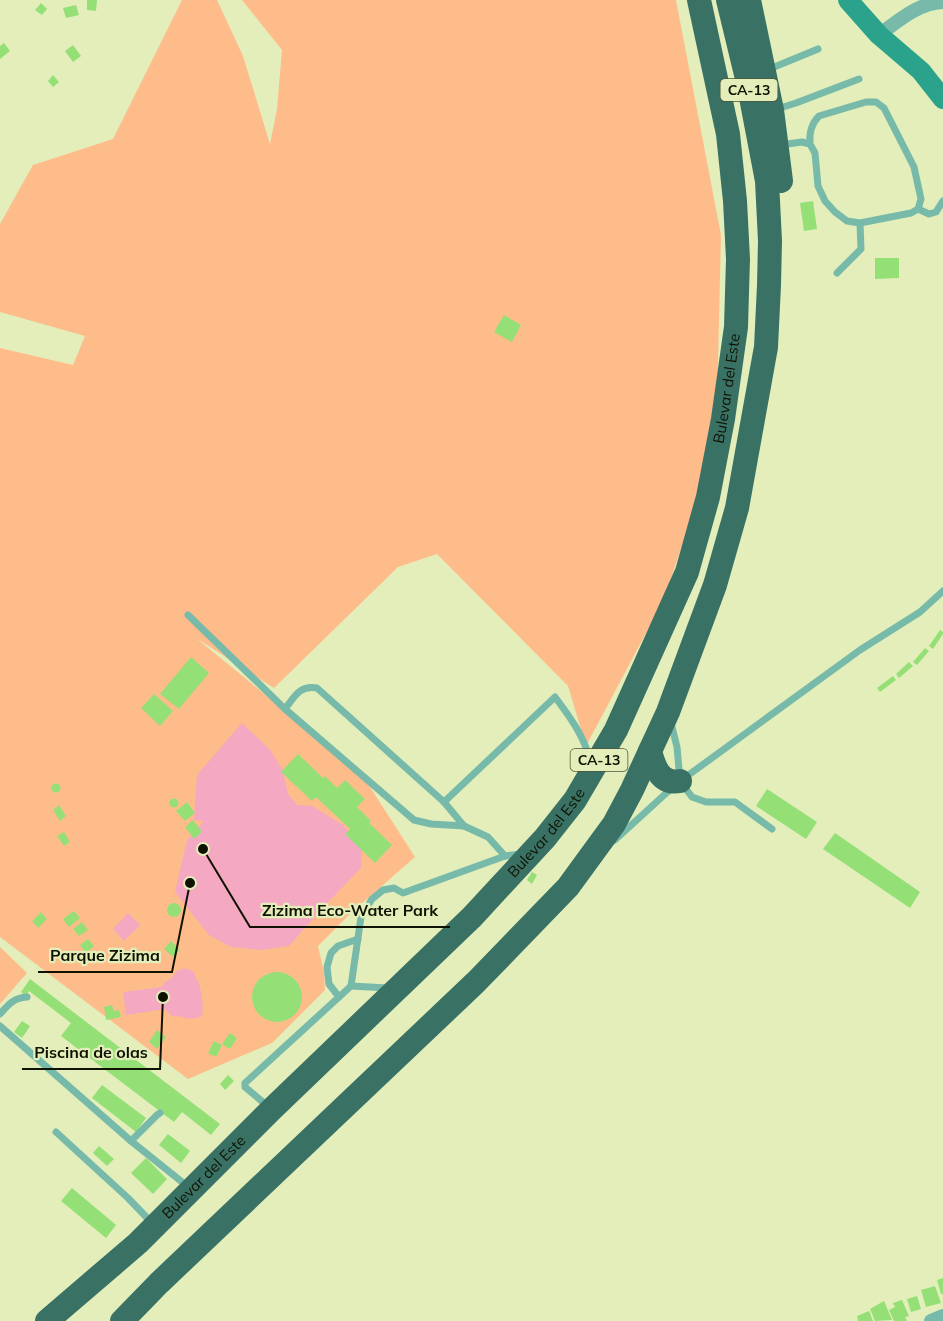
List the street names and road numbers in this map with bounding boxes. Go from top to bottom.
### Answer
road number: CA-13 [720,79,777,101]
street label: Bulevar del Este [709,332,744,445]
road number: CA-13 [570,749,628,771]
street label: Bulevar del Este [503,785,589,881]
street label: Bulevar del Este [158,1131,249,1223]

